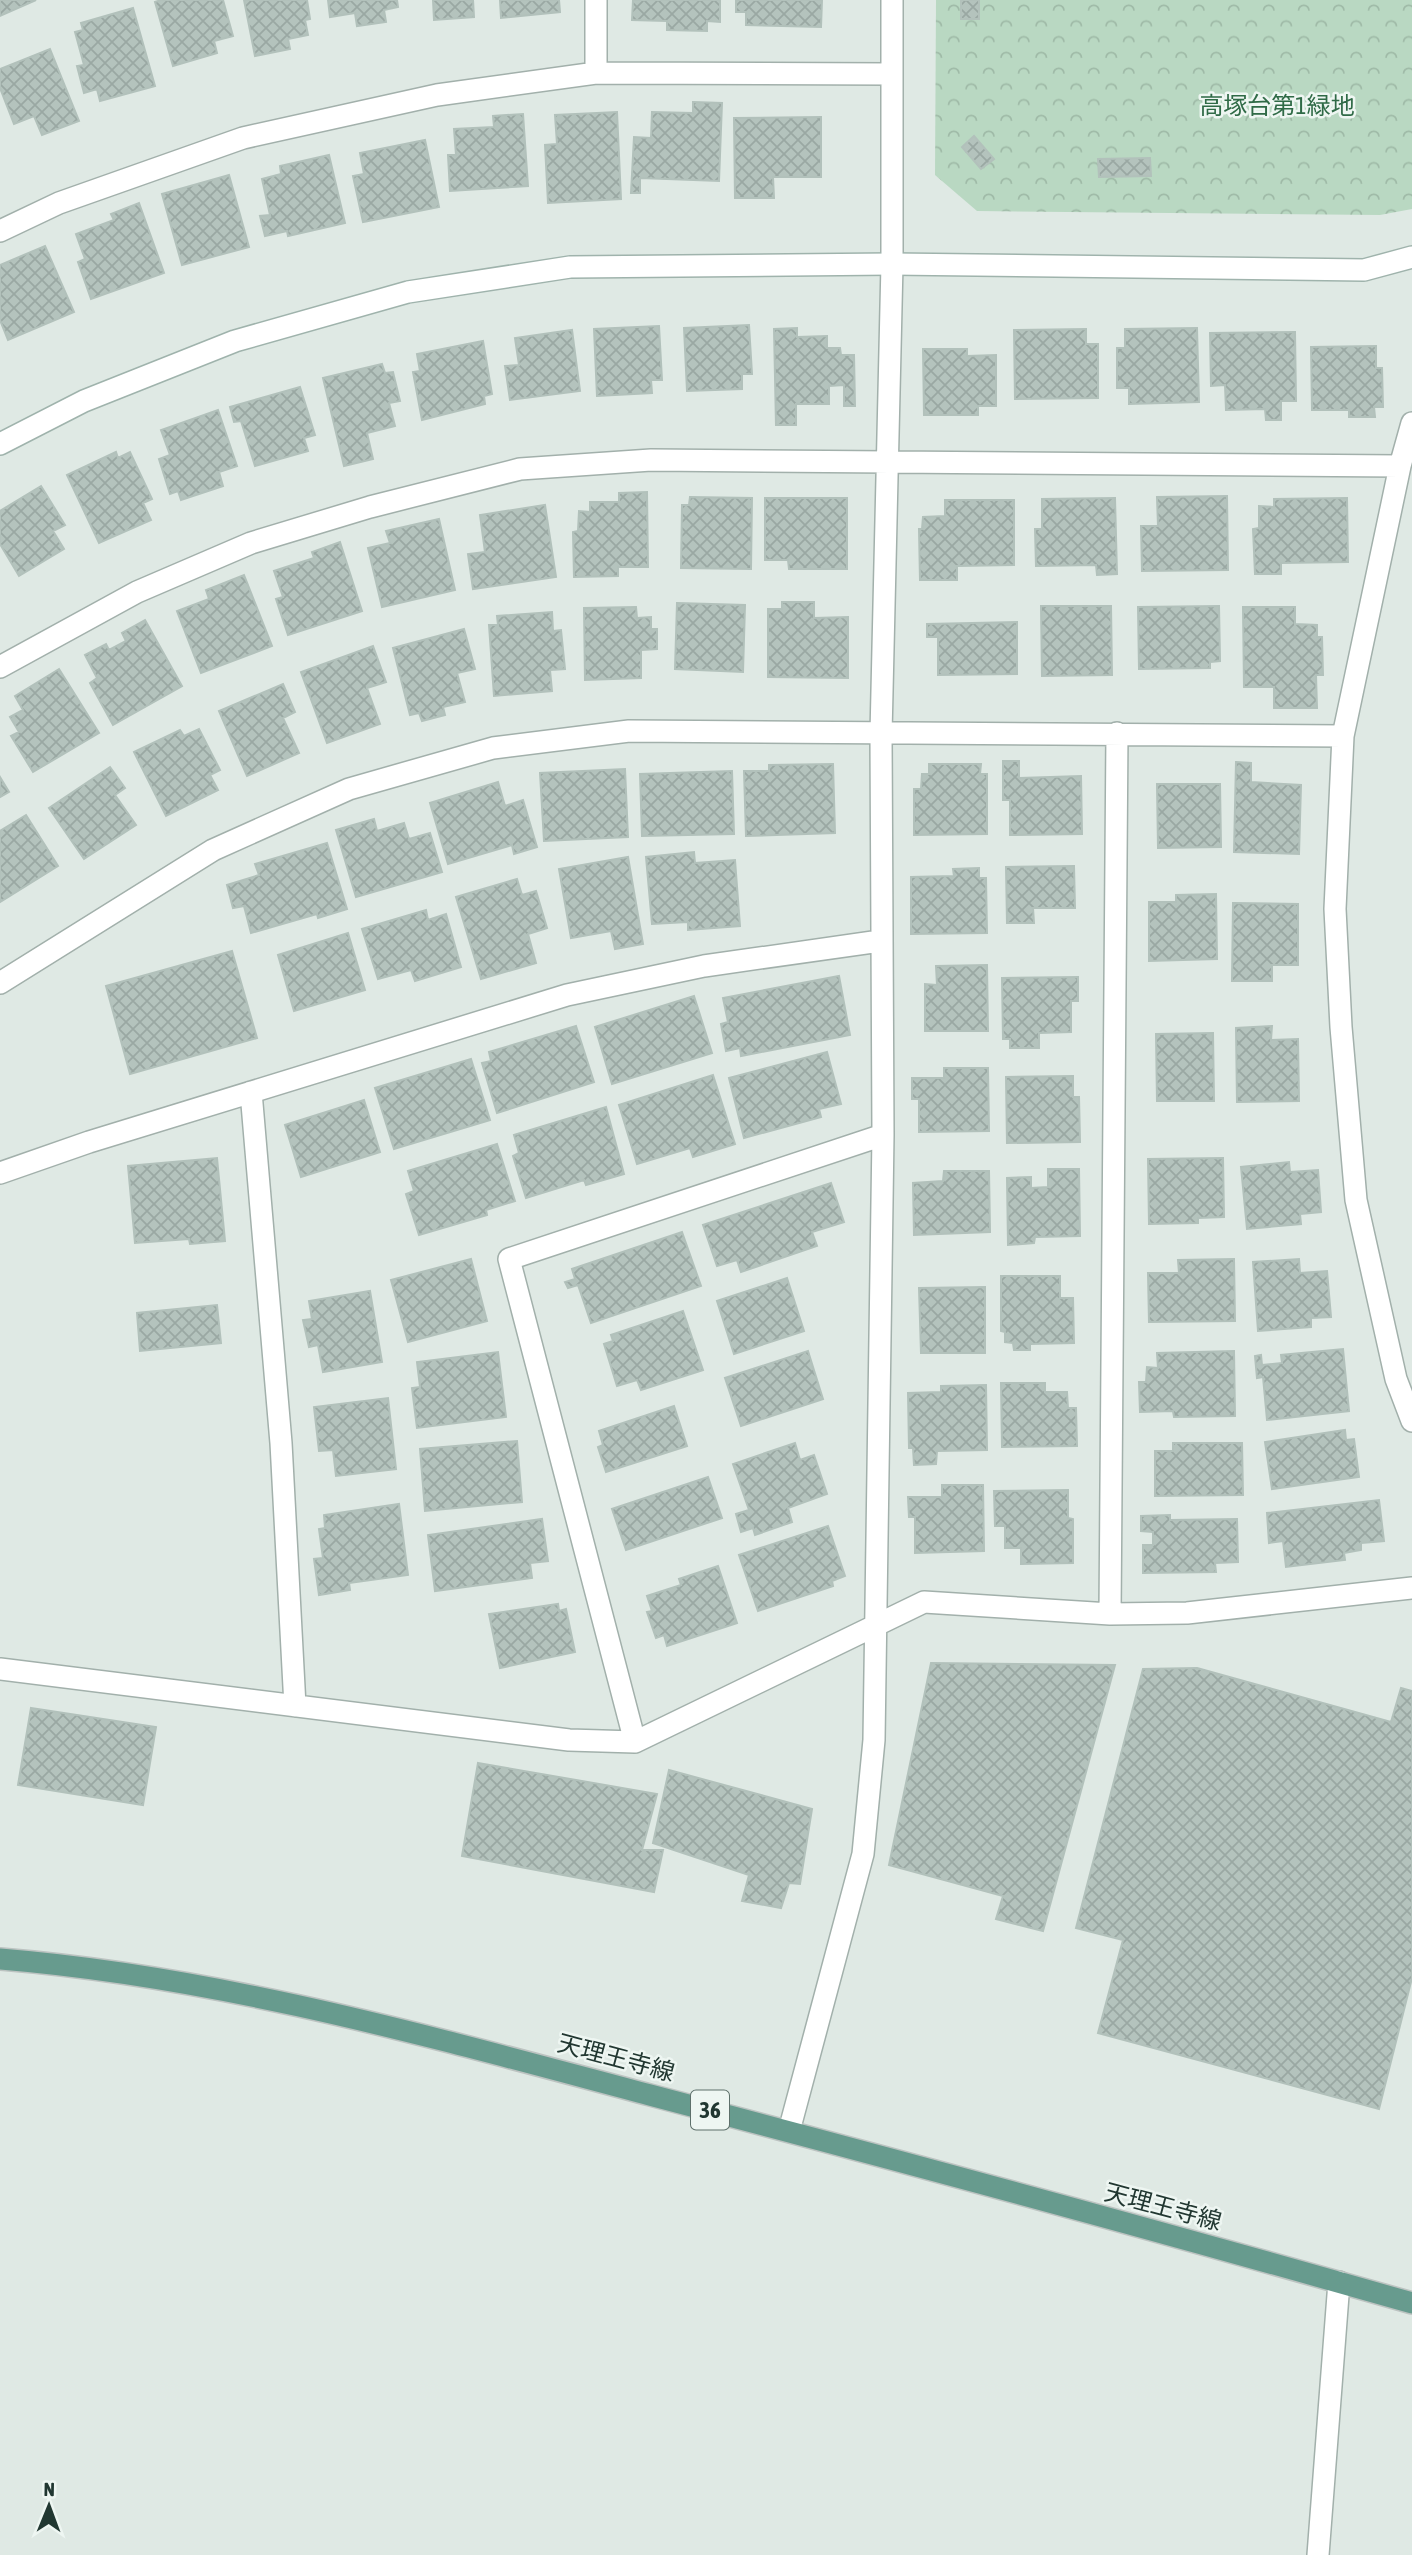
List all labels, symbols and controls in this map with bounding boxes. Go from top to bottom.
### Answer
park label: 高塚台第1緑地 [1199,92,1355,119]
street label: 天理王寺線 [555,2029,678,2086]
road number: 36 [691,2090,729,2130]
street label: 天理王寺線 [1102,2178,1225,2235]
north arrow [14,2471,84,2541]
text: N [43,2478,55,2500]

